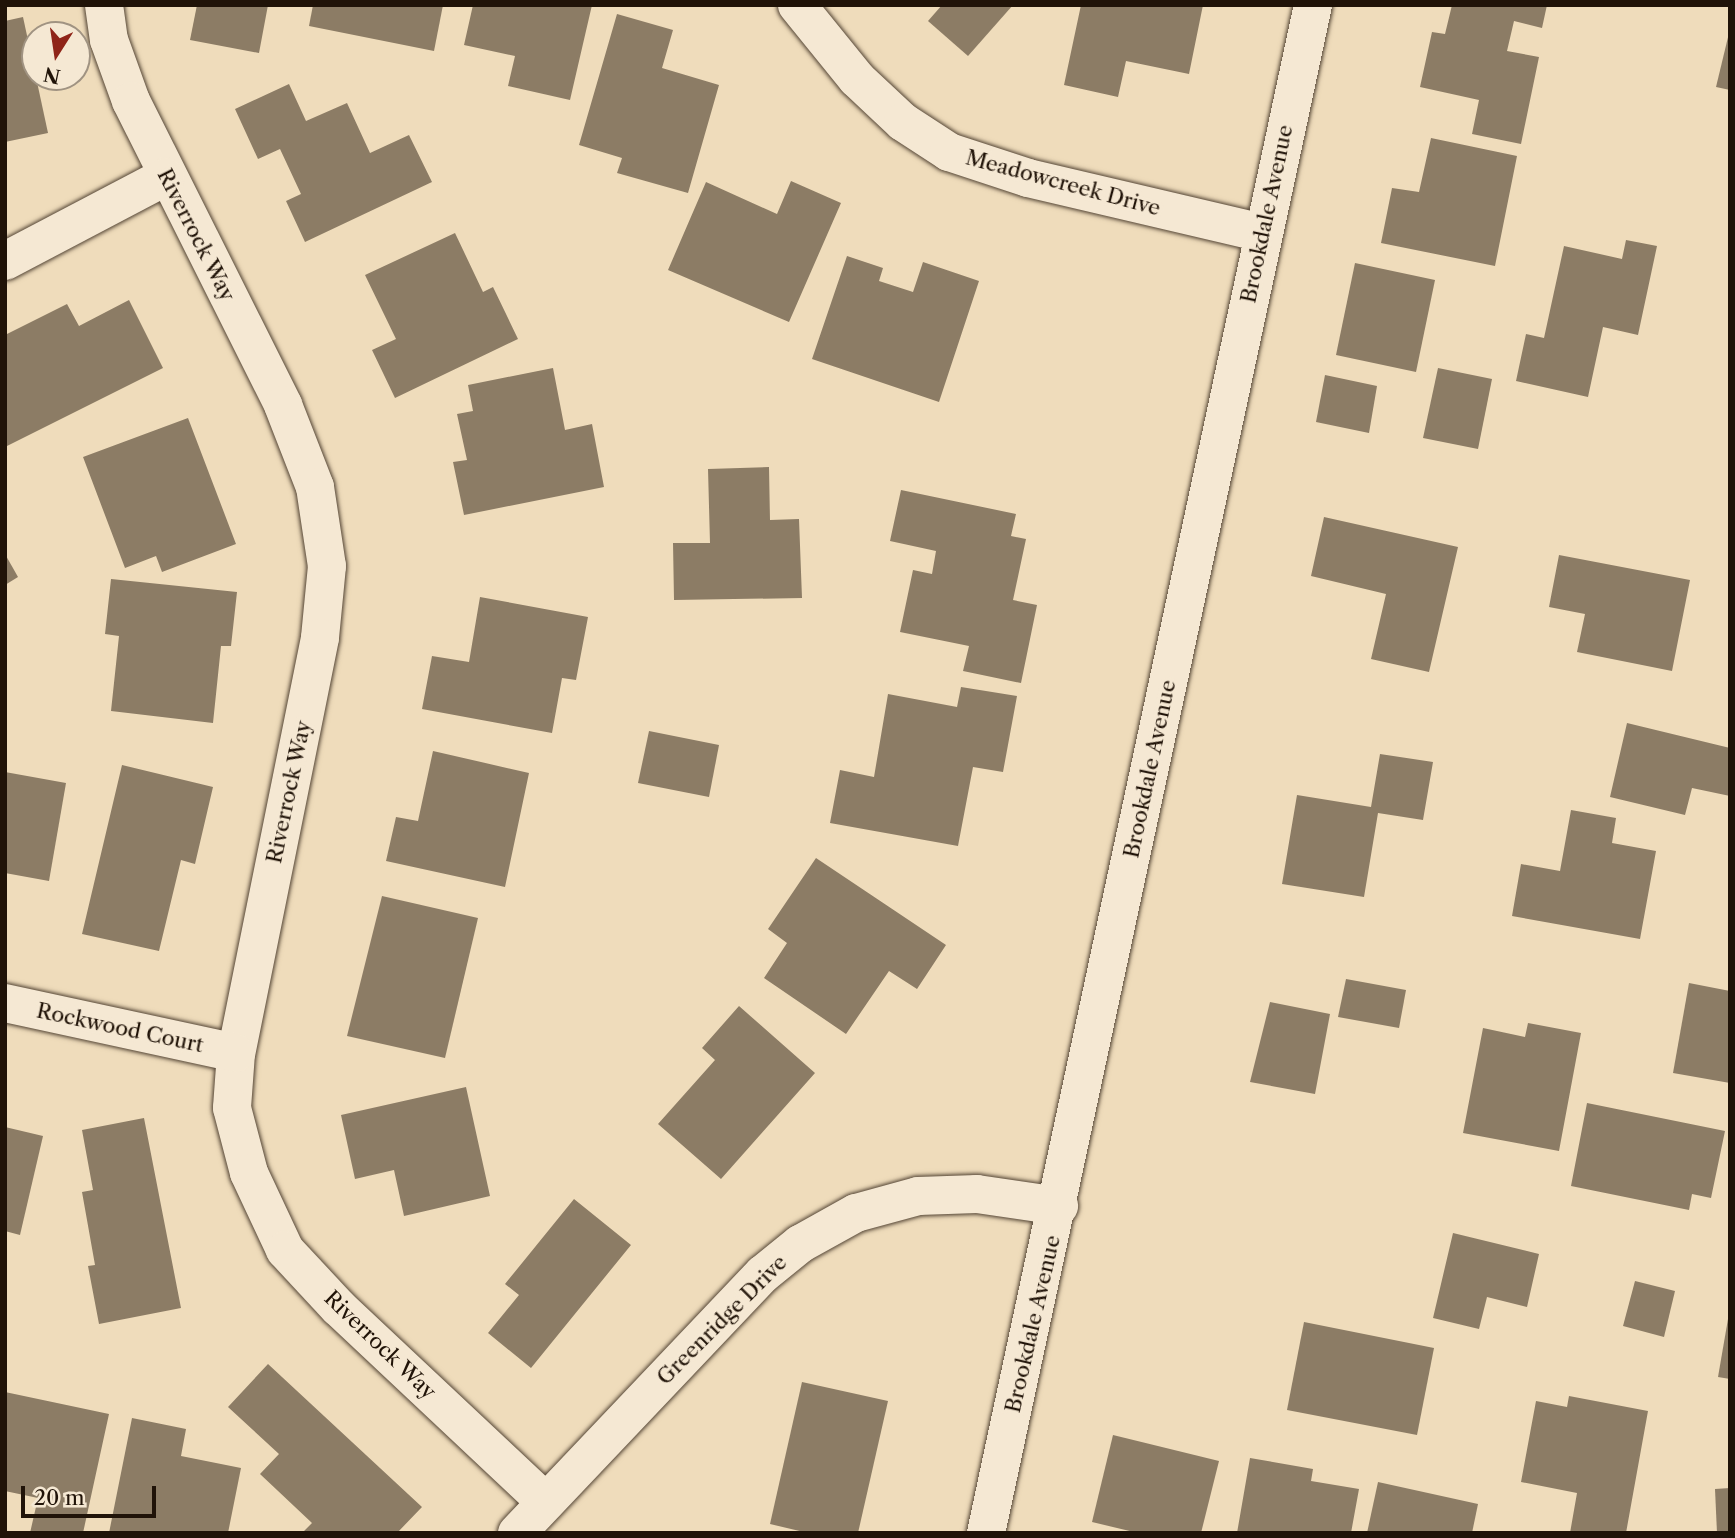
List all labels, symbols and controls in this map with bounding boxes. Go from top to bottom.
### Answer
north arrow [21,21,91,91]
text: N [41,62,62,88]
street label: Brookdale Avenue [1236,122,1298,306]
street label: Meadowcreek Drive [963,145,1163,221]
street label: Riverrock Way [152,164,240,306]
street label: Brookdale Avenue [1119,677,1181,861]
street label: Riverrock Way [261,718,317,866]
street label: Rockwood Court [34,998,206,1058]
street label: Brookdale Avenue [1000,1232,1066,1416]
street label: Greenridge Drive [652,1250,792,1390]
street label: Riverrock Way [319,1285,441,1405]
scale bar [24,1472,159,1516]
text: 20 m [34,1485,85,1510]

